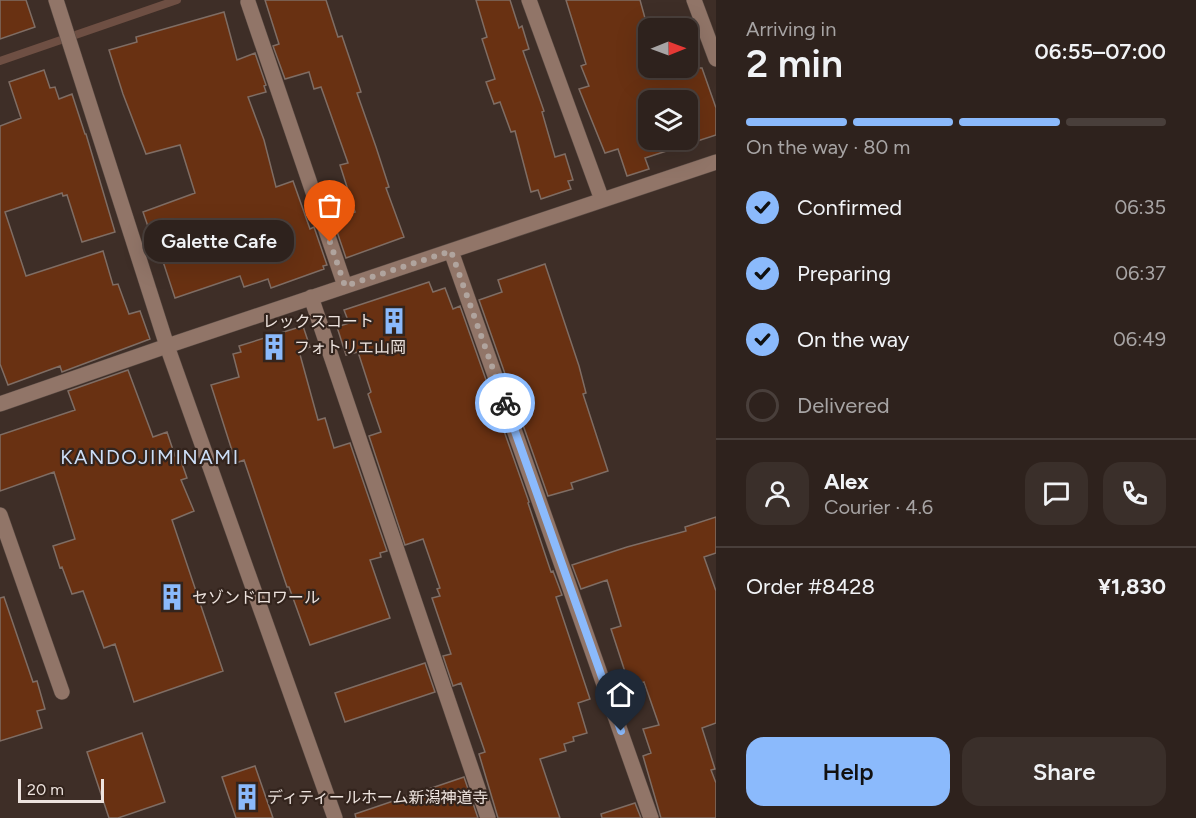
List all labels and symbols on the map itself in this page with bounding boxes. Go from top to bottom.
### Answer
north arrow [638,18,698,78]
pin [304,180,355,242]
callout: Galette Cafe [144,221,294,263]
building icon: レックスコート [379,306,409,336]
place label: レックスコート [262,312,374,331]
building icon: フォトリエ山岡 [259,332,289,362]
place label: フォトリエ山岡 [294,338,406,357]
courier [475,373,535,433]
district label: KANDOJIMINAMI [60,445,240,469]
building icon: セゾンドロワール [157,582,187,612]
place label: セゾンドロワール [192,588,320,607]
pin [595,669,646,731]
scale bar [18,776,104,804]
building icon: ディティールホーム新潟神道寺 [232,782,262,812]
place label: ディティールホーム新潟神道寺 [267,788,488,807]

